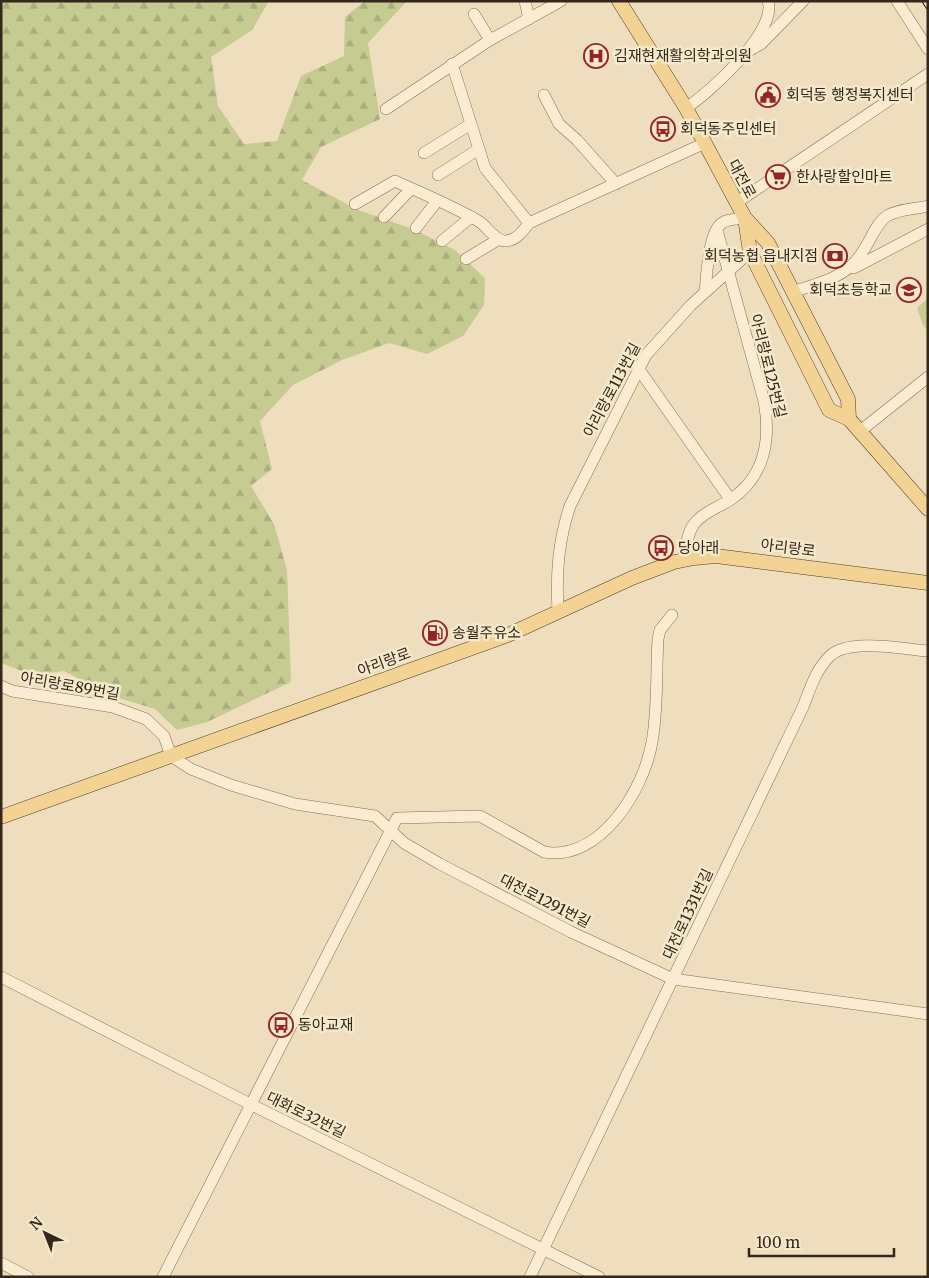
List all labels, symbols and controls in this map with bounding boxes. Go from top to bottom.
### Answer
hospital icon: 김재현재활의학과의원 [583,43,609,69]
place label: 김재현재활의학과의원 [614,46,752,65]
public building icon: 회덕동 행정복지센터 [755,82,781,108]
place label: 회덕동 행정복지센터 [786,85,914,104]
bus stop icon: 회덕동주민센터 [650,116,676,142]
place label: 회덕동주민센터 [680,119,777,138]
street label: 대전로 [724,156,761,202]
supermarket icon: 한사랑할인마트 [765,164,791,190]
place label: 한사랑할인마트 [796,167,893,186]
bank icon: 회덕농협 읍내지점 [822,243,848,269]
place label: 회덕농협 읍내지점 [704,246,818,265]
school or university icon: 회덕초등학교 [896,277,922,303]
place label: 회덕초등학교 [809,280,892,299]
street label: 아리랑로125번길 [746,312,791,420]
street label: 아리랑로113번길 [579,339,644,440]
bus stop icon: 당아래 [648,535,674,561]
street label: 아리랑로 [760,535,817,560]
place label: 당아래 [678,538,719,557]
fuel station icon: 송월주유소 [422,620,448,646]
place label: 송월주유소 [452,623,521,642]
street label: 아리랑로 [355,643,413,680]
street label: 아리랑로89번길 [19,667,121,704]
street label: 대전로1331번길 [658,865,717,962]
street label: 대전로1291번길 [497,870,594,932]
bus stop icon: 동아교재 [268,1012,294,1038]
place label: 동아교재 [298,1015,353,1034]
street label: 대화로32번길 [263,1087,349,1142]
north arrow [20,1208,70,1258]
text: N [26,1213,46,1234]
scale bar [749,1226,894,1258]
text: 100 m [756,1233,800,1252]

